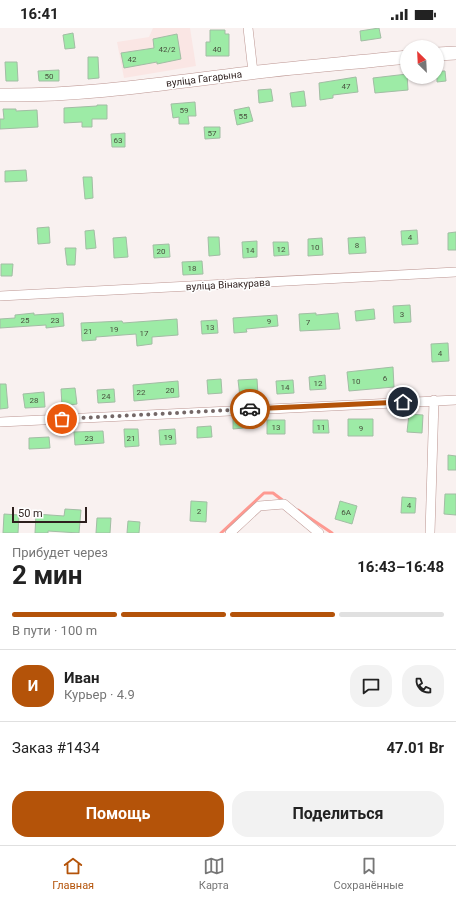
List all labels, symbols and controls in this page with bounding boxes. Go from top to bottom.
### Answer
text: 16:41 [20,5,59,23]
north arrow [400,40,444,84]
map controls [400,40,444,84]
house number: 42/2 [159,45,176,54]
house number: 40 [213,45,222,54]
house number: 42 [128,55,137,64]
street label: вуліца Гагарына [165,68,243,89]
house number: 50 [45,72,54,81]
house number: 47 [342,82,351,91]
house number: 59 [180,106,189,115]
house number: 55 [239,112,248,121]
house number: 57 [208,129,217,138]
house number: 63 [114,136,123,145]
house number: 4 [408,233,413,242]
house number: 8 [355,241,360,250]
house number: 10 [311,243,320,252]
house number: 12 [277,245,286,254]
house number: 14 [246,246,255,255]
house number: 20 [157,247,166,256]
house number: 18 [188,264,197,273]
street label: вуліца Вінакурава [186,277,270,292]
house number: 3 [400,310,404,319]
house number: 25 [21,316,30,325]
house number: 23 [51,316,60,325]
house number: 9 [267,317,271,326]
house number: 7 [306,318,311,327]
house number: 13 [206,323,215,332]
house number: 19 [110,325,119,334]
house number: 21 [84,327,93,336]
house number: 17 [140,329,149,338]
house number: 4 [438,349,443,358]
house number: 6 [383,374,388,383]
house number: 10 [352,377,361,386]
house number: 12 [314,379,323,388]
house number: 14 [281,383,290,392]
pin [386,385,420,419]
house number: 20 [166,386,175,395]
house number: 22 [137,388,146,397]
courier [230,389,270,429]
icon: home [392,391,414,413]
house number: 24 [102,392,111,401]
house number: 28 [30,396,39,405]
icon: car [239,398,261,420]
pin [45,402,79,436]
icon: bag [51,408,73,430]
house number: 13 [272,423,281,432]
house number: 11 [317,423,326,432]
house number: 9 [359,424,363,433]
house number: 19 [164,433,173,442]
house number: 23 [85,434,94,443]
house number: 21 [127,434,136,443]
house number: 4 [407,501,412,510]
scale bar [12,505,87,524]
text: 50 m [18,507,43,520]
house number: 2 [197,507,202,516]
house number: 6А [341,508,352,517]
text: Прибудет через [12,545,108,560]
text: 16:43–16:48 [357,558,444,576]
text: 2 мин [12,560,83,590]
text: В пути · 100 m [12,623,97,638]
button: chat [350,665,392,707]
button: phone [402,665,444,707]
text: Иван [64,669,100,687]
text: И [28,677,38,695]
text: Курьер · 4.9 [64,687,135,702]
text: Заказ #1434 [12,739,100,757]
text: 47.01 Br [386,739,444,757]
button: Помощь [12,791,224,837]
button: Поделиться [232,791,444,837]
tab: Главная [52,855,94,892]
tab: Карта [199,855,229,892]
tab: Сохранённые [333,855,404,892]

